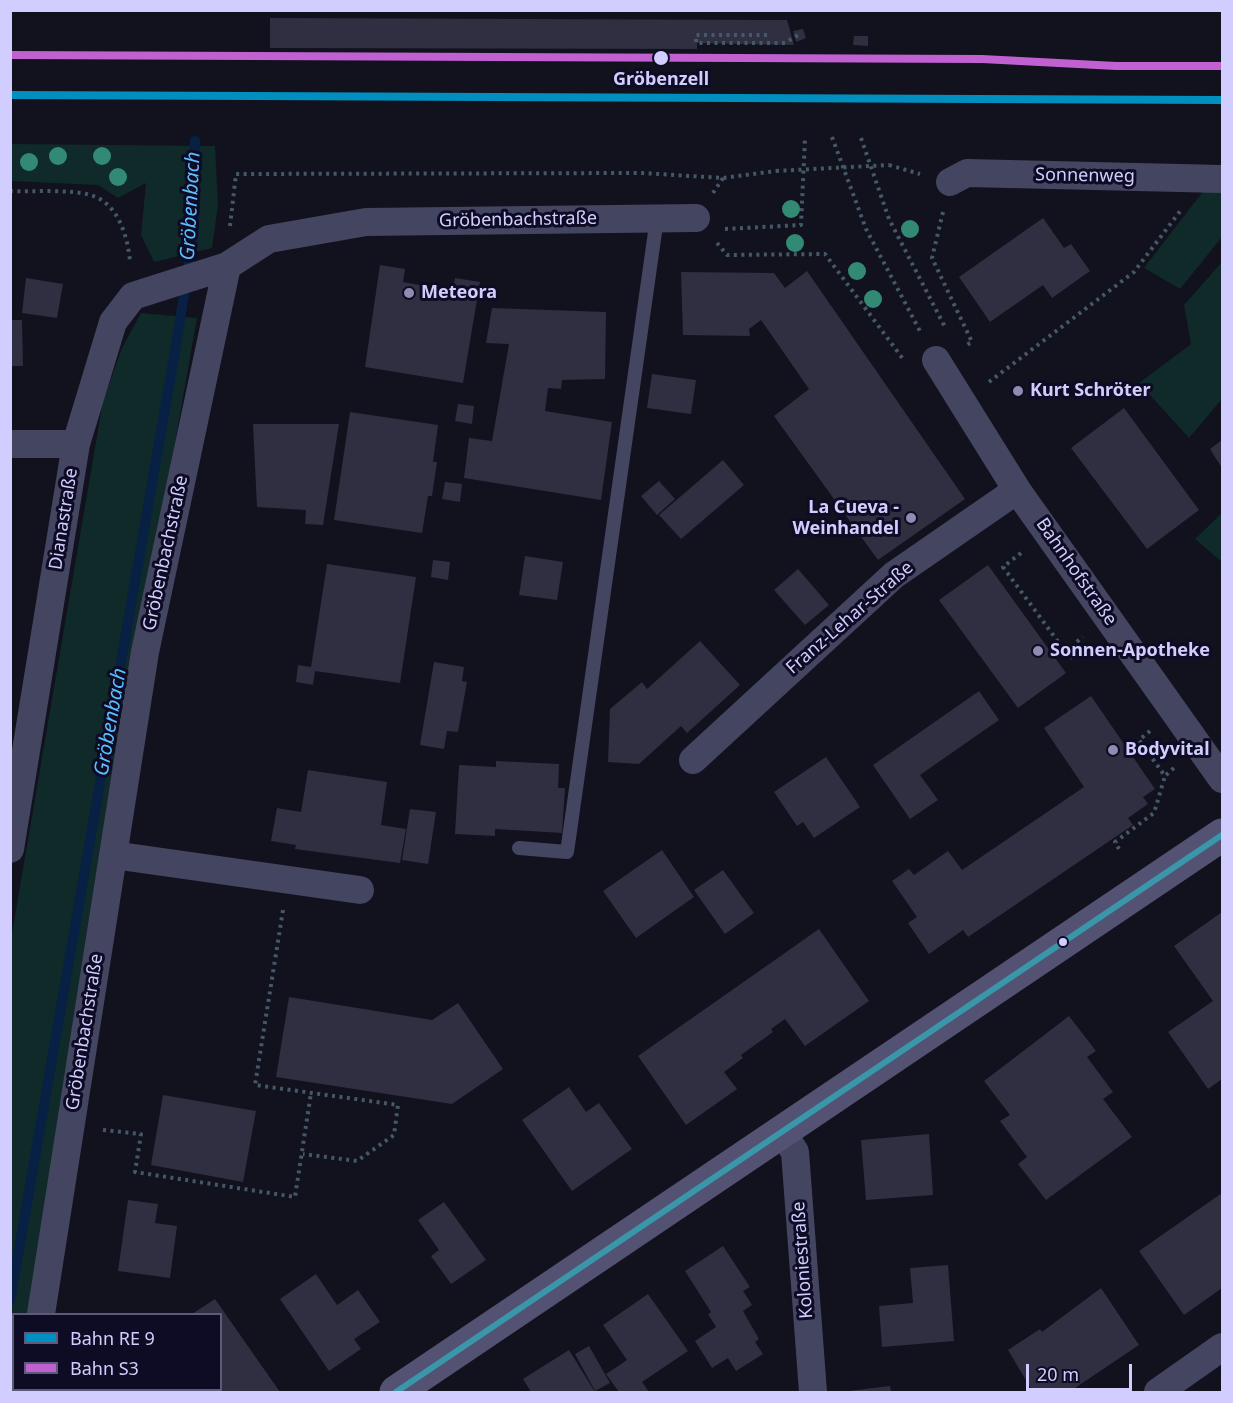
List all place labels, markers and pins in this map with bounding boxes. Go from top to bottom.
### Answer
marker: Gröbenzell [652,49,670,67]
place label: Gröbenzell [613,69,709,91]
place label: Meteora [421,282,497,304]
marker: Meteora [402,286,416,300]
place label: Kurt Schröter [1030,380,1151,402]
marker: Kurt Schröter [1011,384,1025,398]
place label: La Cueva - Weinhandel [792,497,899,540]
marker: La Cueva - Weinhandel [904,511,918,525]
place label: Sonnen-Apotheke [1050,640,1210,662]
marker: Sonnen-Apotheke [1031,644,1045,658]
place label: Bodyvital [1125,739,1209,761]
marker: Bodyvital [1106,743,1120,757]
unlabelled marker [1057,936,1069,948]

